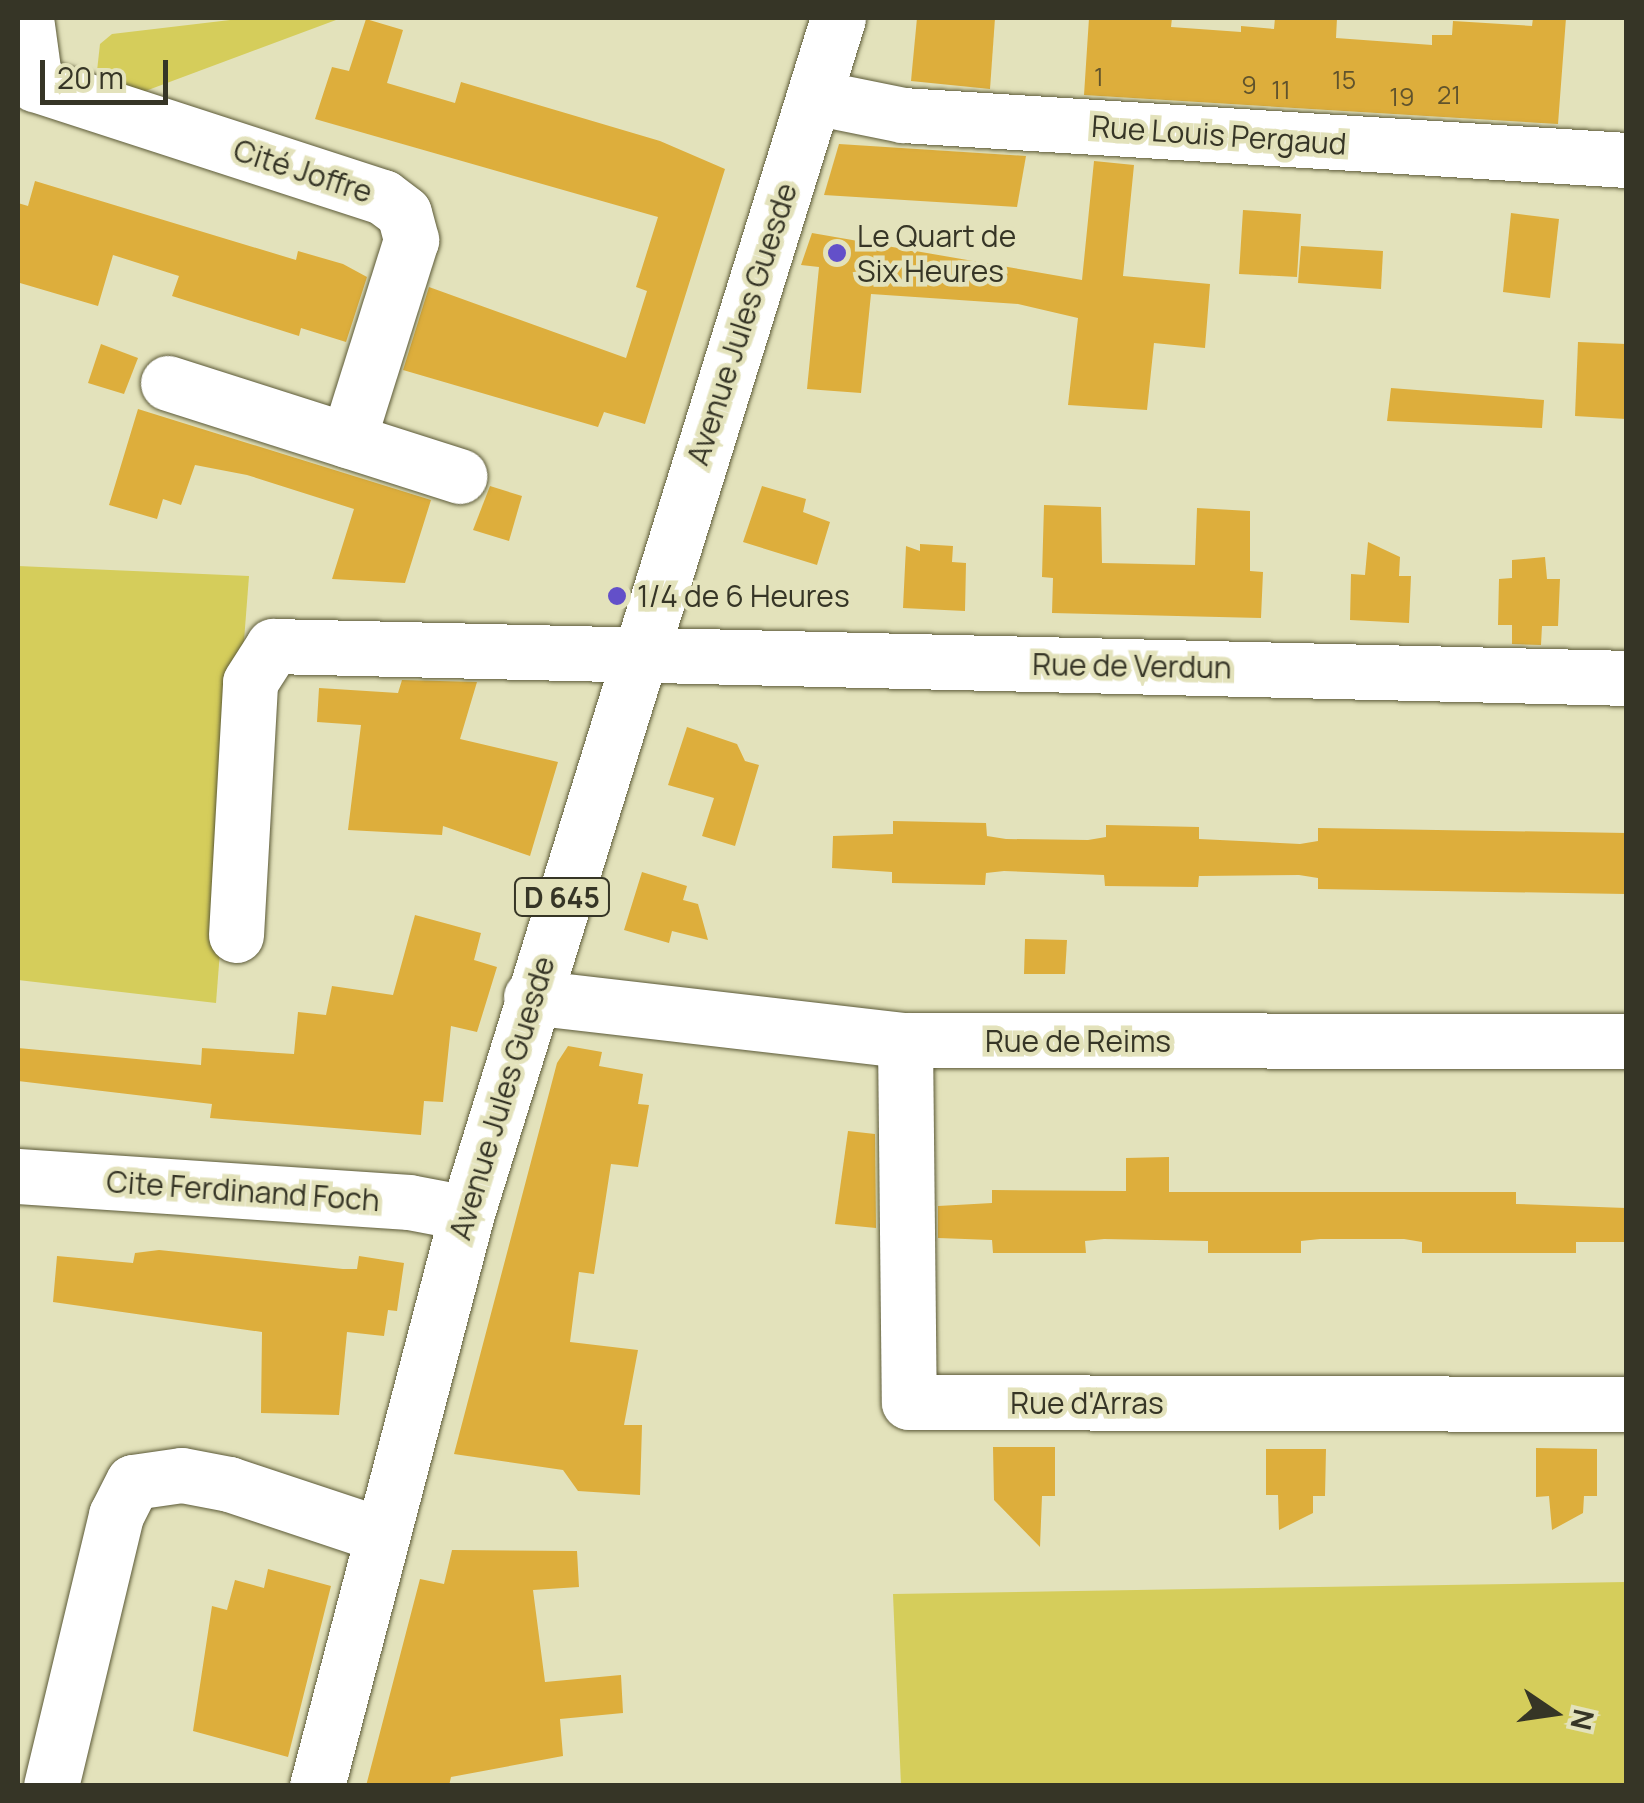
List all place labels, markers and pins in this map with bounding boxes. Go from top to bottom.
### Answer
place label: Le Quart de Six Heures [857,218,1016,288]
marker: Le Quart de Six Heures [826,242,848,264]
place label: 1/4 de 6 Heures [637,578,850,614]
marker: 1/4 de 6 Heures [606,585,628,607]

